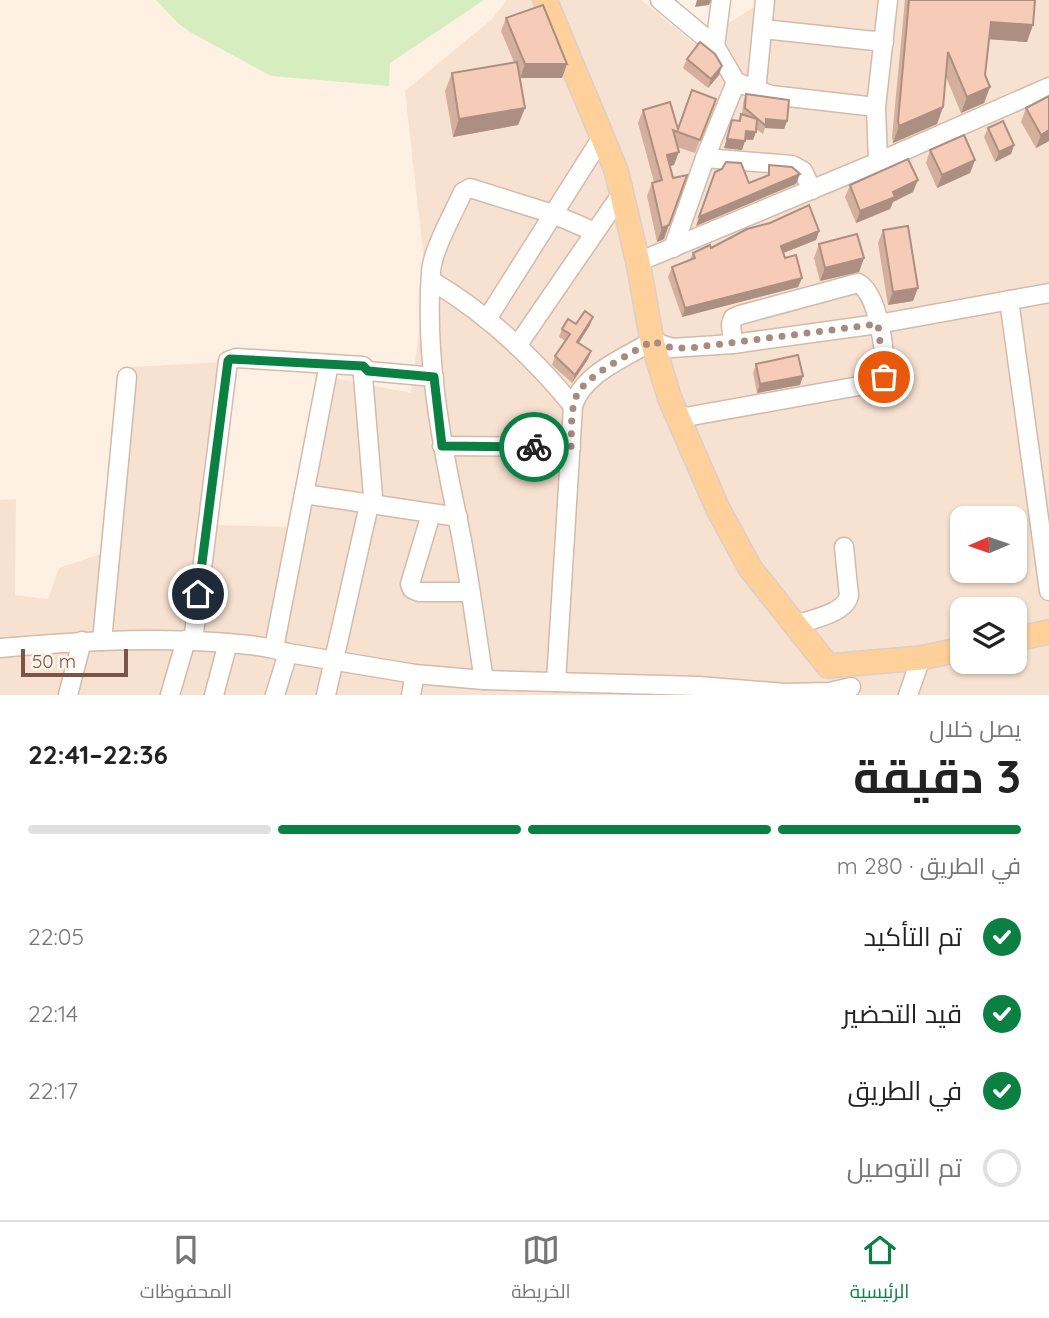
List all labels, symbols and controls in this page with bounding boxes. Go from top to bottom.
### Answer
pin [854,347,914,407]
icon: bag [865,358,903,396]
courier [499,412,569,482]
icon: bike [515,428,553,466]
north arrow [950,506,1027,583]
map controls [950,506,1027,674]
pin [168,564,228,624]
icon: home [179,575,217,613]
button: layers [950,597,1027,674]
scale bar [21,646,128,678]
text: 50 m [32,649,76,673]
text: يصل خلال [929,714,1021,743]
text: 22:36–22:41 [28,738,168,771]
text: 3 دقيقة [853,747,1021,805]
text: في الطريق · 280 m [837,851,1021,880]
icon: check [983,918,1021,956]
text: تم التأكيد [864,920,962,953]
text: 22:05 [28,922,84,951]
icon: check [983,995,1021,1033]
text: قيد التحضير [842,997,962,1030]
text: 22:14 [28,999,78,1028]
icon: check [983,1072,1021,1110]
text: في الطريق [848,1074,962,1107]
text: 22:17 [28,1076,78,1105]
text: تم التوصيل [847,1151,962,1184]
tab: المحفوظات [140,1231,232,1309]
tab: الخريطة [511,1231,571,1309]
tab: الرئيسية [850,1231,909,1309]

